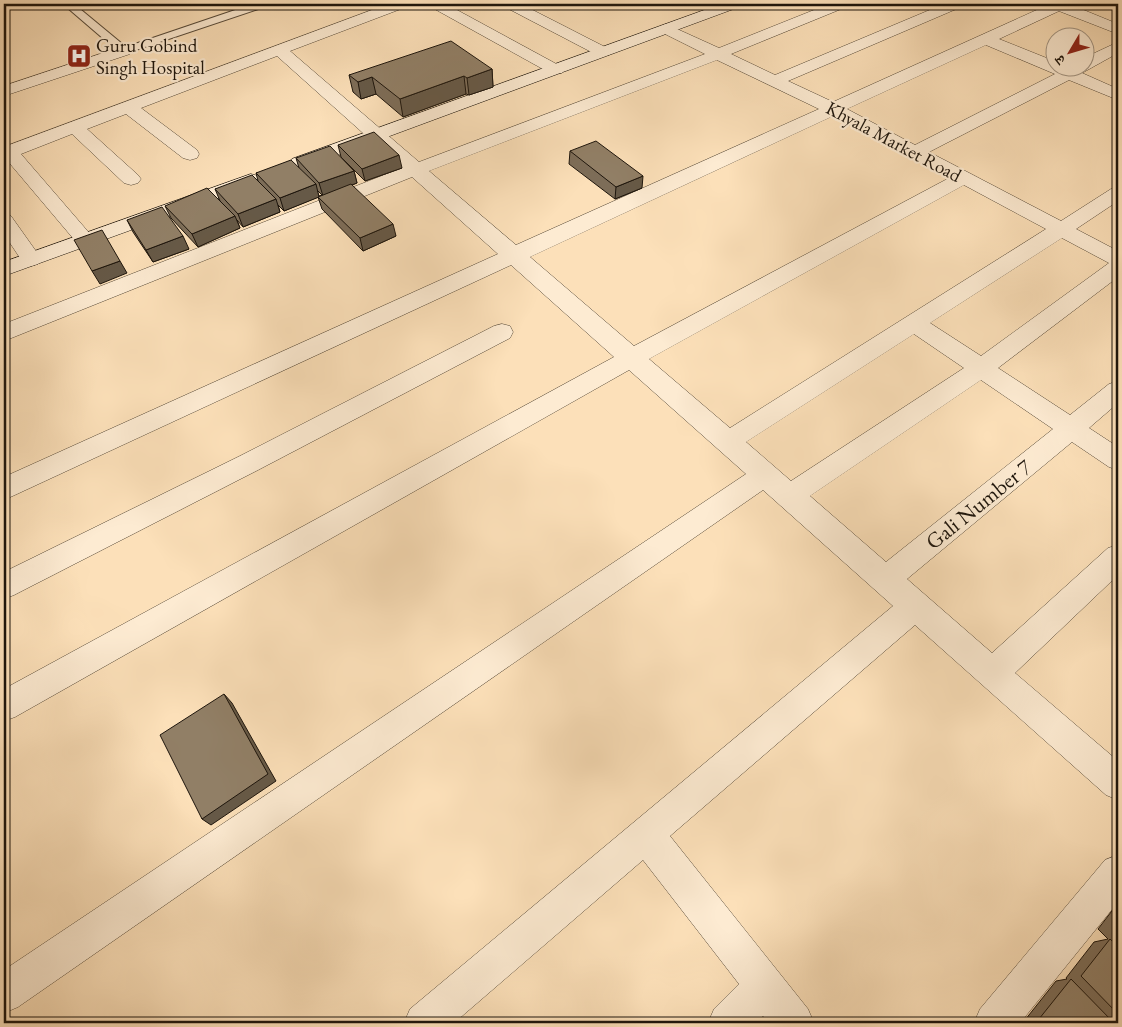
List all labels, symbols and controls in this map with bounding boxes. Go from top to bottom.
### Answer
north arrow [1044,28,1094,78]
place label: Guru Gobind Singh Hospital [96,33,205,80]
hospital icon: Guru Gobind Singh Hospital [66,43,92,69]
text: उ [1050,51,1070,69]
street label: Khyala Market Road [822,95,966,188]
street label: Gali Number 7 [919,452,1038,556]

